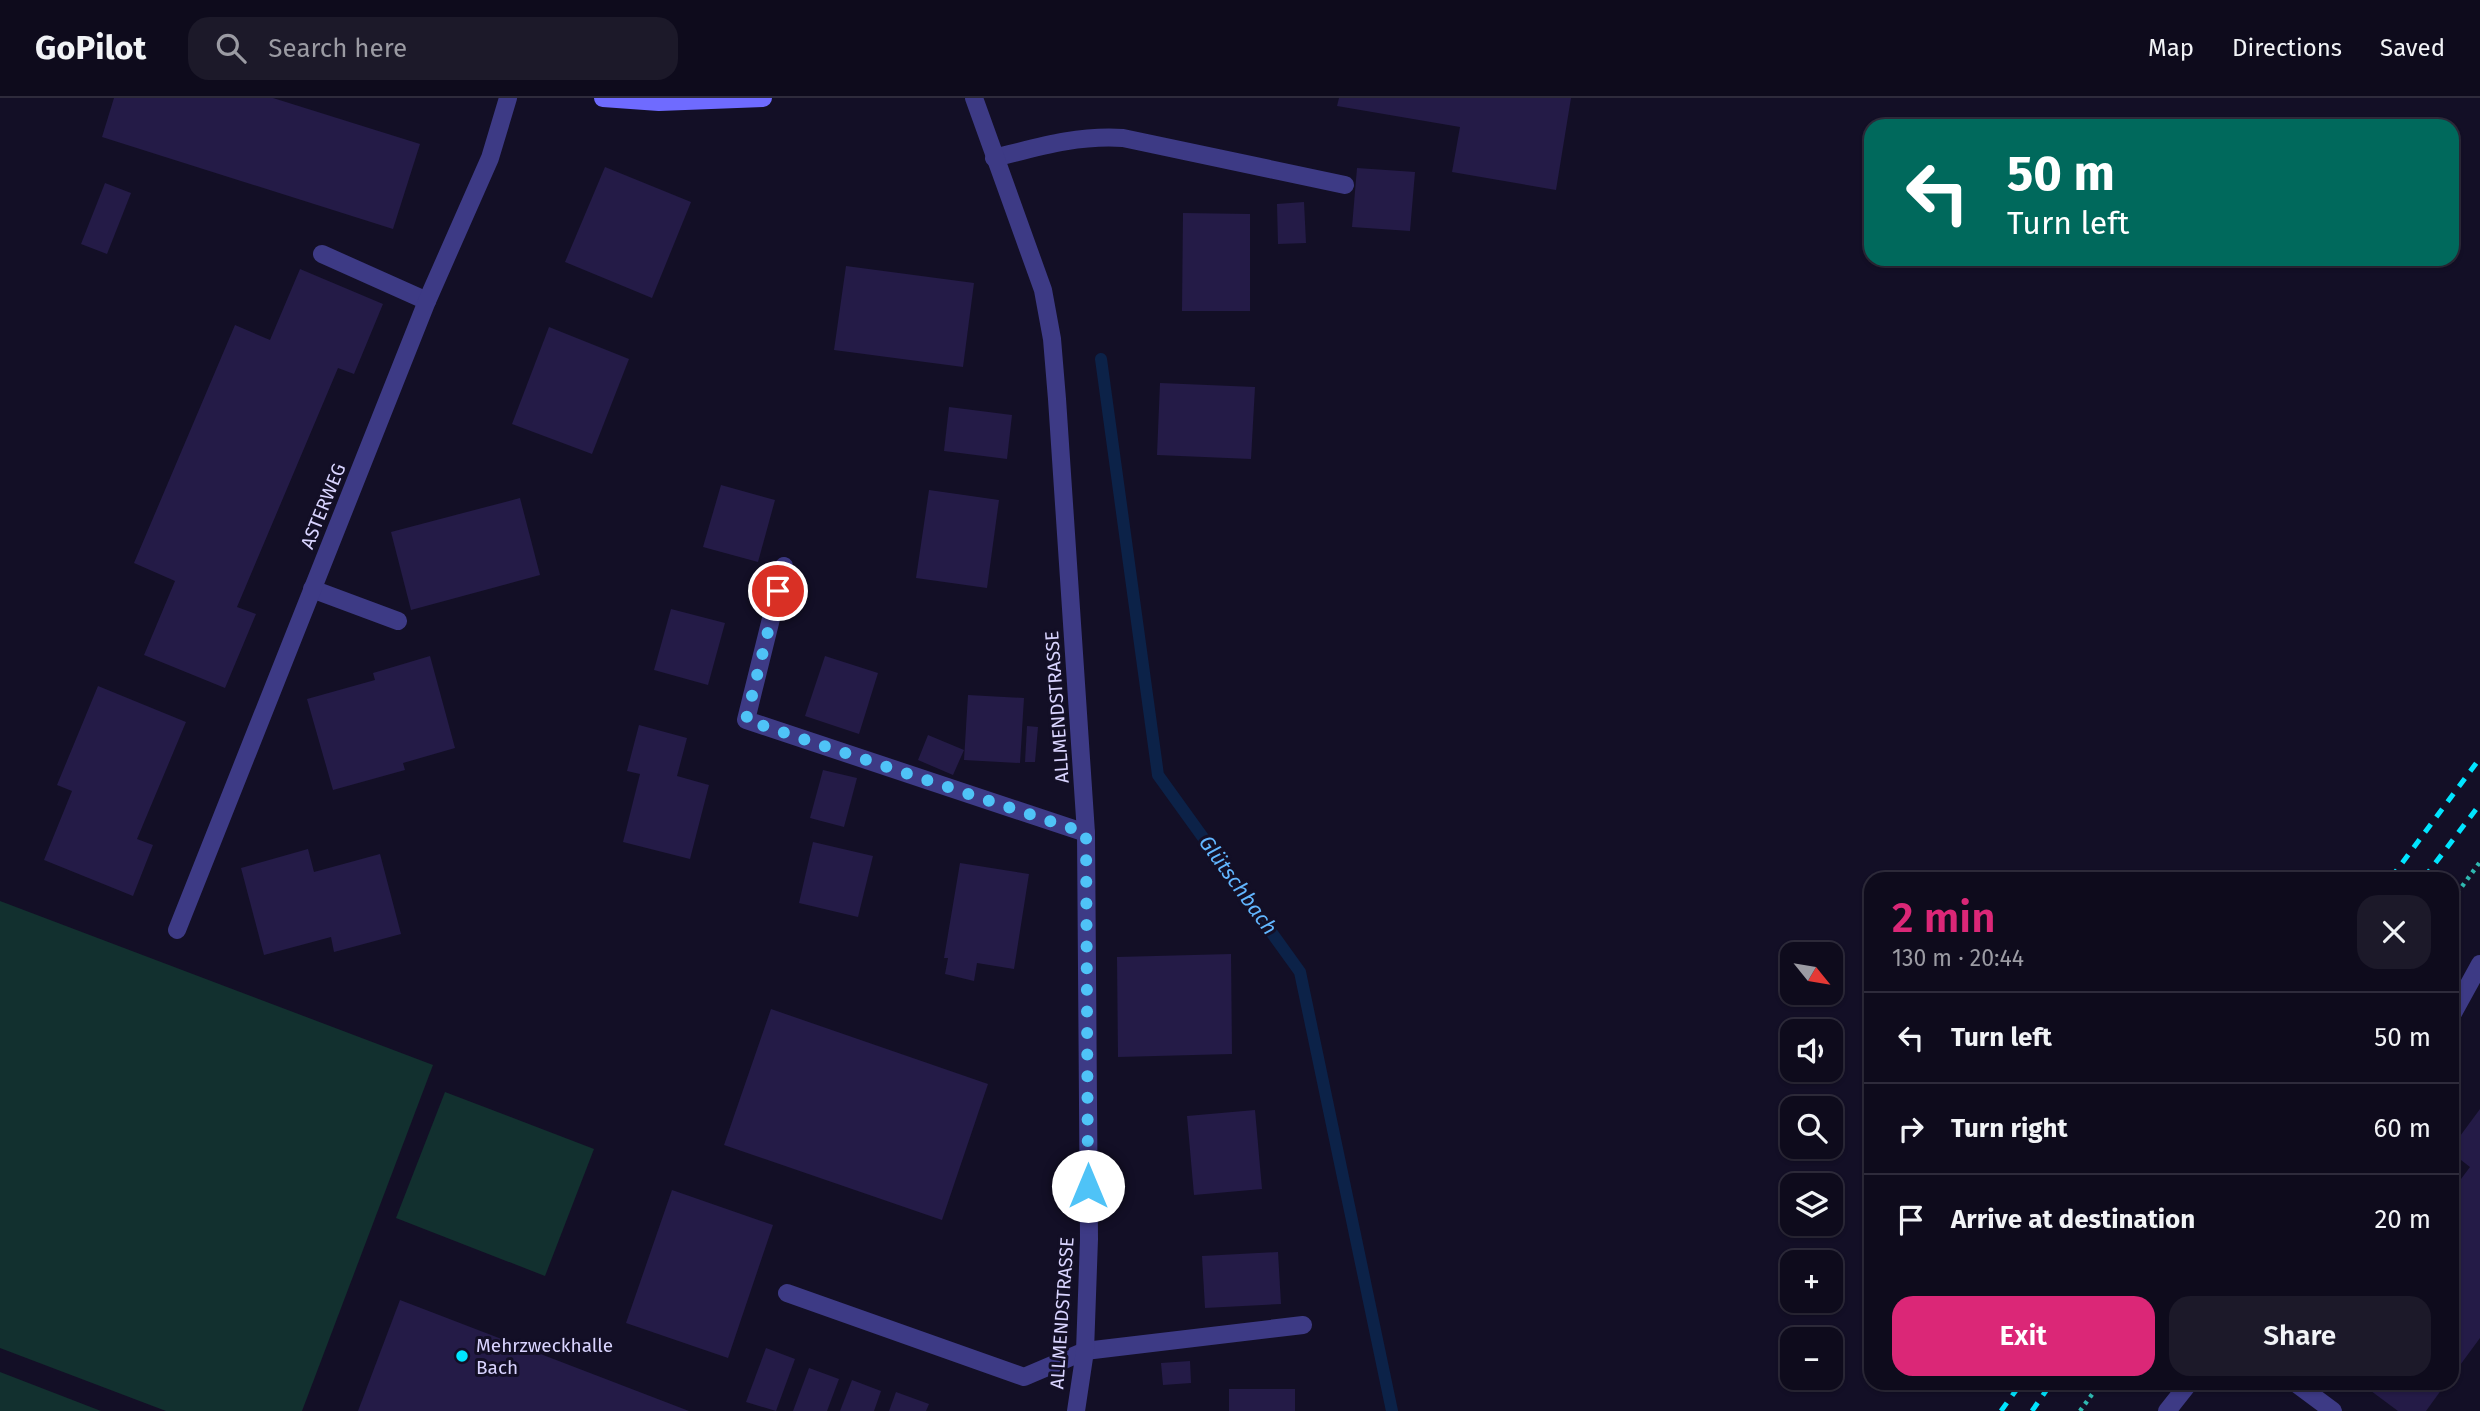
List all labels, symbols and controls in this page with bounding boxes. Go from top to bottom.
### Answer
search box [188,17,678,80]
text: GoPilot [35,28,146,68]
icon: search [212,29,250,67]
text: Search here [268,33,407,64]
text: Map [2148,34,2194,62]
text: Directions [2232,34,2342,62]
text: Saved [2380,34,2445,62]
text: 50 m [2007,144,2115,203]
icon: left [1892,147,1983,238]
text: Turn left [2007,204,2129,242]
street label: ASTERWEG [295,460,351,552]
pin [748,561,808,621]
icon: arrive [759,572,797,610]
street label: ALLMENDSTRASSE [1040,630,1074,784]
water label: Glütschbach [1193,830,1283,940]
text: 2 min [1892,893,1996,943]
button: close [2357,895,2431,969]
north arrow [1780,942,1843,1004]
map controls [1780,942,1843,1390]
text: 130 m · 20:44 [1892,944,2024,972]
button: sound [1780,1019,1843,1082]
icon: left [1892,1019,1930,1057]
text: Turn left [1951,1022,2052,1053]
text: 50 m [2374,1022,2431,1053]
button: search [1780,1096,1843,1159]
icon: right [1892,1110,1930,1148]
text: Turn right [1951,1113,2068,1144]
text: 60 m [2373,1113,2431,1144]
position arrow [1051,1149,1125,1223]
button: layers [1780,1173,1843,1236]
icon: arrive [1892,1201,1930,1239]
text: Arrive at destination [1951,1204,2195,1235]
text: 20 m [2374,1204,2431,1235]
street label: ALLMENDSTRASSE [1045,1236,1079,1390]
button: + [1780,1250,1843,1313]
button: Exit [1892,1296,2155,1376]
button: Share [2169,1296,2431,1376]
button: − [1780,1327,1843,1390]
place label: Mehrzweckhalle Bach [476,1334,613,1379]
marker: Mehrzweckhalle Bach [454,1348,470,1364]

